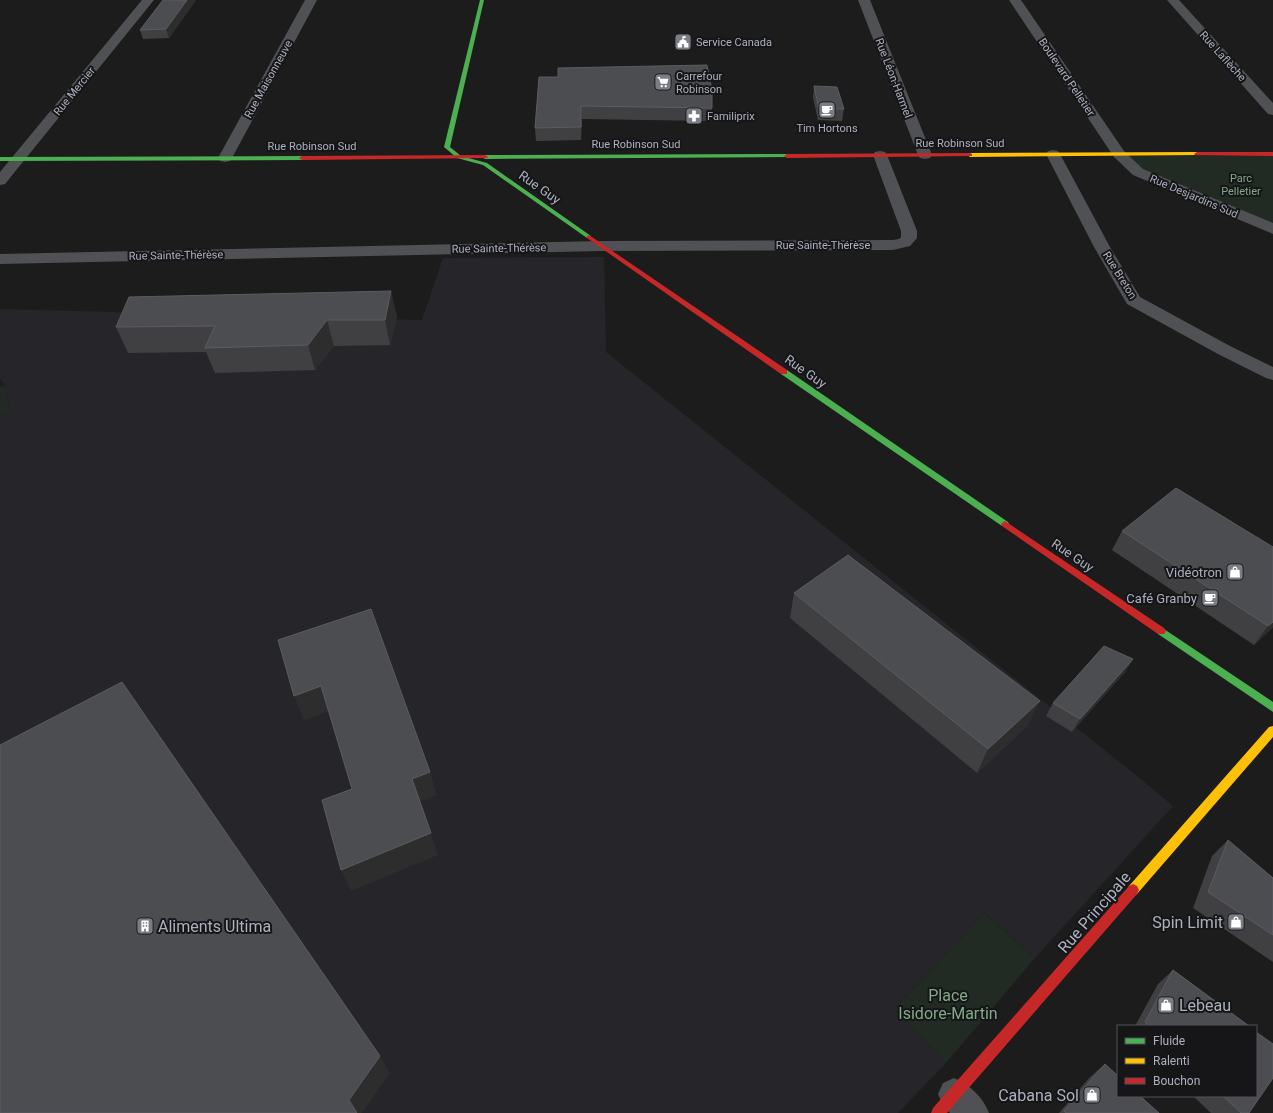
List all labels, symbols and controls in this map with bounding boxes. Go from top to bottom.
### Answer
street label: Rue Laflèche [1197,29,1249,84]
public building icon: Service Canada [673,32,693,52]
place label: Service Canada [696,36,772,49]
street label: Boulevard Pelletier [1036,36,1098,119]
street label: Rue Léon-Harmel [872,37,915,120]
street label: Rue Maisonneuve [242,38,295,120]
street label: Rue Mercier [51,64,98,118]
place label: Carrefour Robinson [676,70,722,96]
supermarket icon: Carrefour Robinson [653,72,673,92]
cafe icon: Tim Hortons [817,100,837,120]
pharmacy icon: Familiprix [684,106,704,126]
place label: Familiprix [707,110,755,123]
place label: Tim Hortons [796,122,858,135]
street label: Rue Robinson Sud [916,137,1004,150]
street label: Rue Robinson Sud [592,138,680,151]
street label: Rue Robinson Sud [268,140,356,153]
street label: Rue Guy [516,168,563,207]
street label: Rue Desjardins Sud [1148,172,1240,221]
park label: Parc Pelletier [1221,172,1261,198]
street label: Rue Sainte-Thérèse [776,239,870,252]
street label: Rue Sainte-Thérèse [452,241,547,256]
street label: Rue Sainte-Thérèse [129,248,224,263]
street label: Rue Breton [1100,249,1139,301]
street label: Rue Guy [782,352,829,391]
street label: Rue Guy [1049,536,1097,575]
shop icon: Vidéotron [1225,562,1245,582]
place label: Vidéotron [1166,565,1222,580]
cafe icon: Café Granby [1200,588,1220,608]
place label: Café Granby [1126,591,1197,606]
street label: Rue Principale [1054,868,1135,957]
shop icon: Spin Limit [1226,912,1246,932]
place label: Spin Limit [1152,913,1223,932]
building icon: Aliments Ultima [135,916,155,936]
place label: Aliments Ultima [158,917,271,936]
park label: Place Isidore-Martin [898,986,998,1023]
shop icon: Lebeau [1156,995,1176,1015]
place label: Lebeau [1179,996,1231,1015]
legend [1117,1025,1257,1097]
text: Fluide [1153,1034,1185,1048]
text: Ralenti [1153,1054,1190,1068]
text: Bouchon [1153,1074,1200,1088]
shop icon: Cabana Sol [1082,1085,1102,1105]
place label: Cabana Sol [998,1086,1079,1105]

